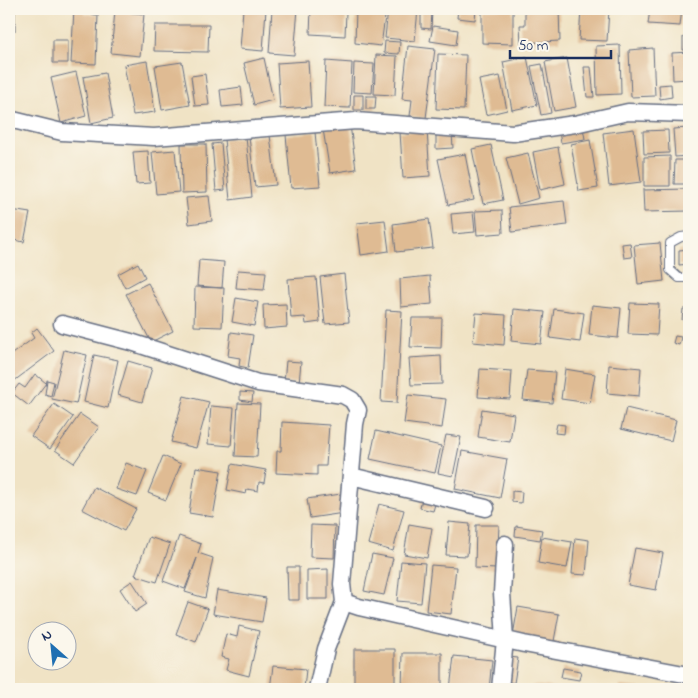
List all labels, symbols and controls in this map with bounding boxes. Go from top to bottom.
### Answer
scale bar [510,28,612,60]
text: 50 m [518,35,549,57]
north arrow [28,620,78,670]
text: N [38,624,56,647]

